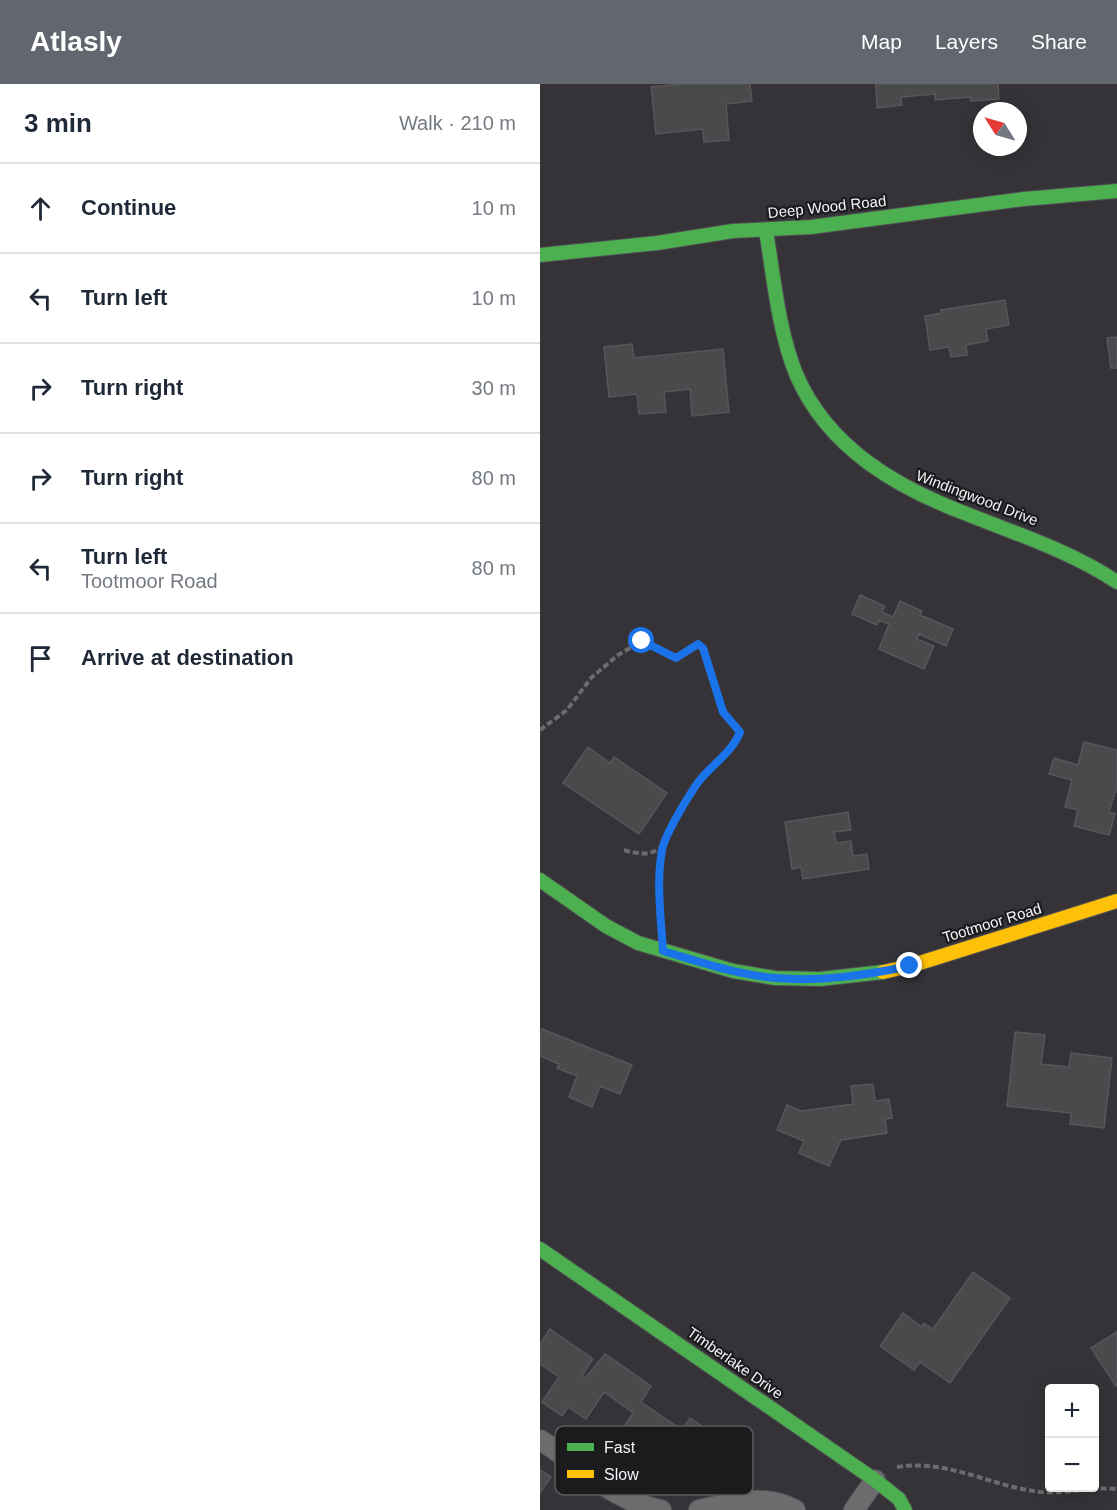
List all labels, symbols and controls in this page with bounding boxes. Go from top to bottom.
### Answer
text: Atlasly [30,26,122,57]
text: Map [861,30,902,53]
text: Layers [935,30,998,53]
text: Share [1031,30,1087,53]
north arrow [973,102,1027,156]
text: 3 min [24,108,92,138]
text: Walk · 210 m [399,112,516,134]
icon: ahead [24,192,57,225]
street label: Deep Wood Road [767,192,887,221]
text: Continue [81,195,176,220]
text: 10 m [472,197,516,219]
icon: left [24,282,57,315]
text: Turn left [81,285,167,310]
text: 10 m [472,287,516,309]
icon: right [24,372,57,405]
text: Turn right [81,375,183,400]
text: 30 m [472,377,516,399]
icon: right [24,462,57,495]
text: Turn right [81,465,183,490]
street label: Windingwood Drive [914,466,1041,529]
text: 80 m [472,467,516,489]
text: Turn left [81,544,167,569]
icon: left [24,552,57,585]
text: 80 m [472,557,516,579]
text: Tootmoor Road [81,570,218,592]
route start [628,627,654,653]
icon: arrive [24,642,57,675]
text: Arrive at destination [81,645,294,670]
street label: Tootmoor Road [940,899,1043,946]
route end [896,952,922,978]
street label: Timberlake Drive [684,1323,786,1402]
map controls [1045,1384,1099,1492]
button: + [1045,1384,1099,1438]
legend [555,1426,753,1495]
button: − [1045,1438,1099,1492]
text: Fast [604,1439,636,1456]
text: Slow [604,1466,639,1483]

